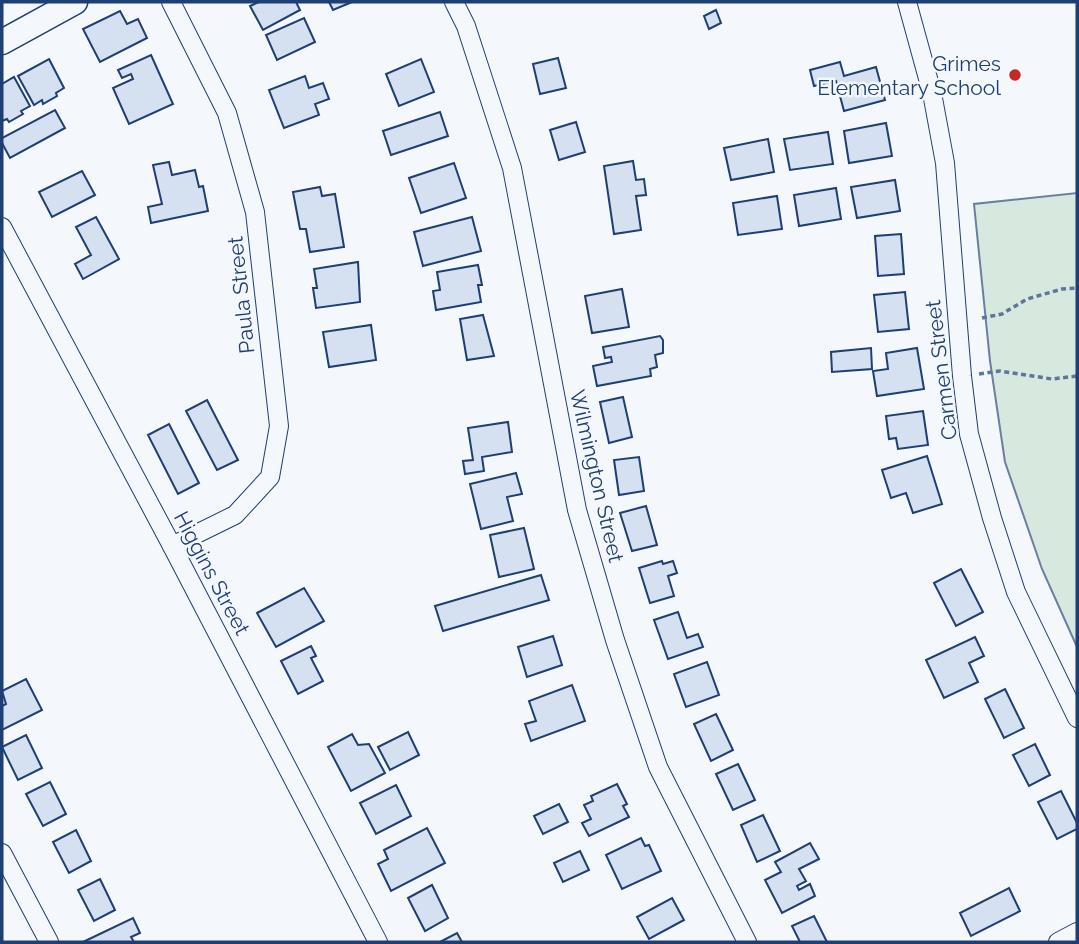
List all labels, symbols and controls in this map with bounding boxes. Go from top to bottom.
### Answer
place label: Grimes Elementary School [817,51,1001,100]
marker: Grimes Elementary School [1007,67,1023,83]
street label: Paula Street [222,235,260,355]
street label: Carmen Street [920,299,962,441]
street label: Wilmington Street [565,387,629,565]
street label: Higgins Street [169,507,255,639]

